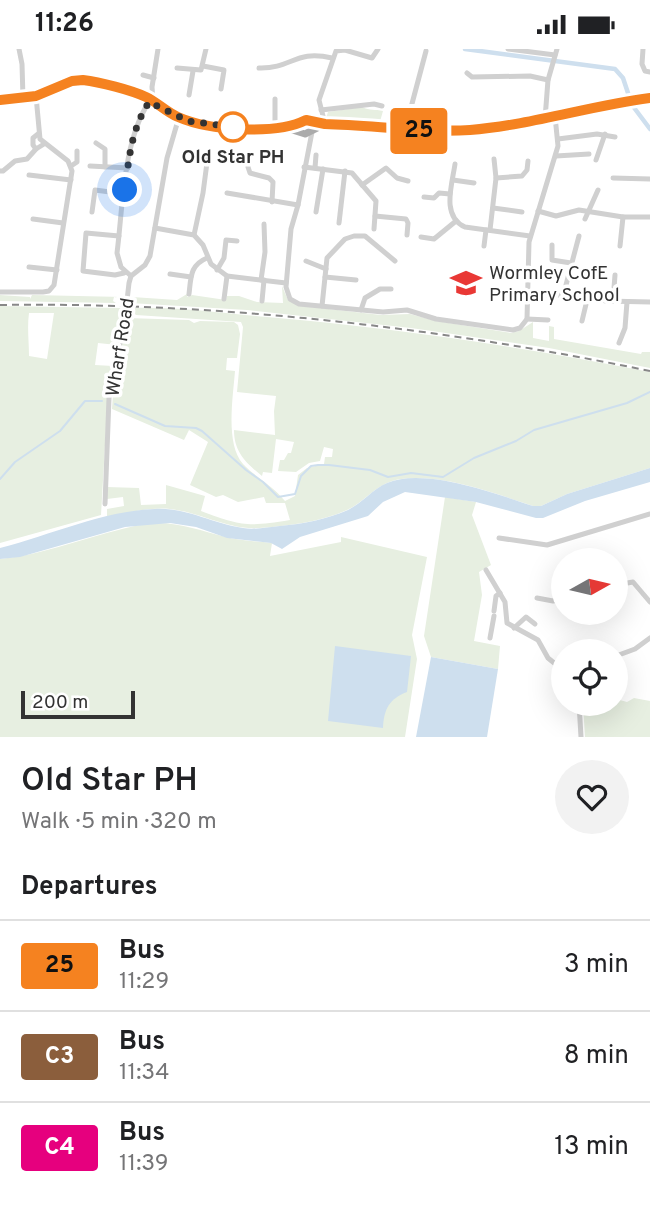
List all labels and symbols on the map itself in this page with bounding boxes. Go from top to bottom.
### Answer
line badge: 25 [388,108,450,154]
marker: Old Star PH [218,112,248,142]
place label: Old Star PH [181,146,285,170]
your location [107,172,142,207]
place label: Wormley CofE Primary School [489,262,620,308]
school or university icon: Wormley CofE Primary School [449,266,483,300]
street label: Wharf Road [101,296,141,398]
north arrow [551,548,628,625]
scale bar [21,688,135,720]

